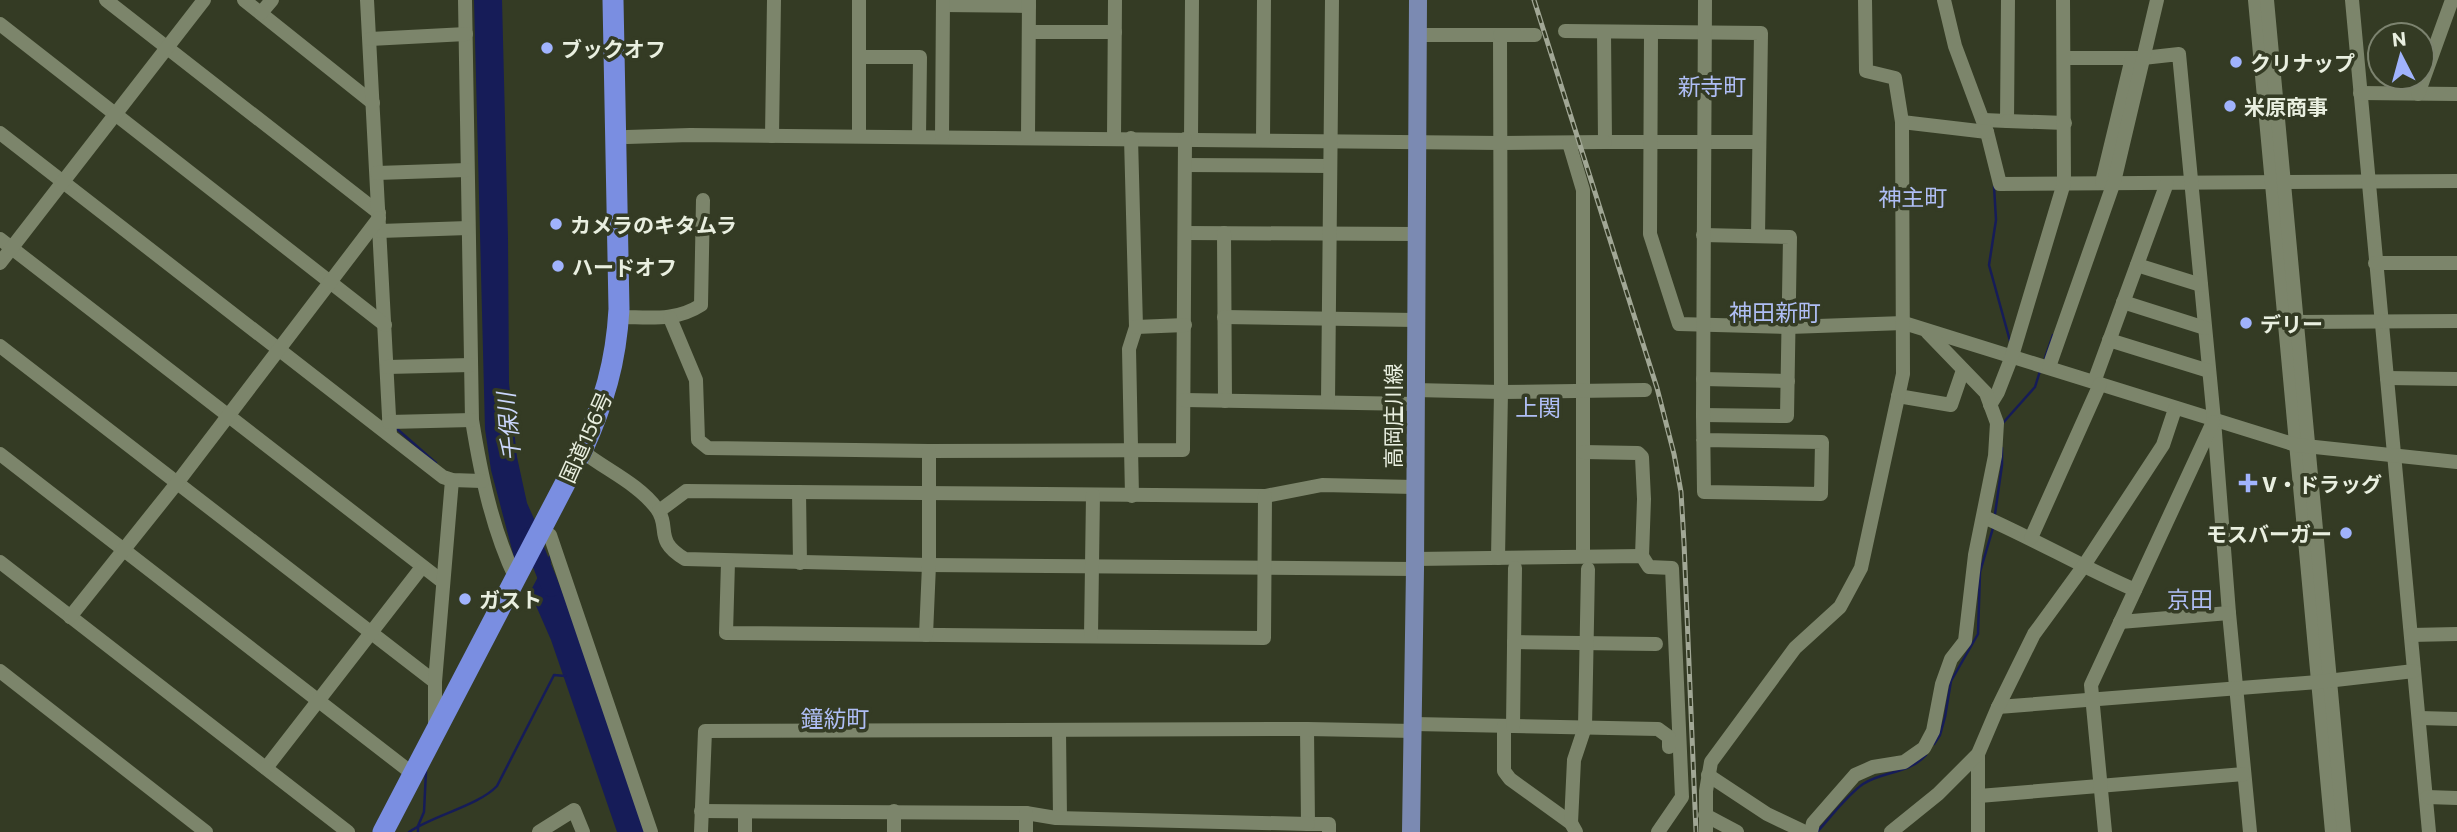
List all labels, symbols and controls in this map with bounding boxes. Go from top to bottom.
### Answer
north arrow [2366,21,2436,91]
text: N [2391,26,2407,51]
place label: ブックオフ [561,36,666,61]
marker: ブックオフ [539,40,555,56]
place label: クリナップ [2250,50,2355,75]
marker: クリナップ [2228,54,2244,70]
district label: 新寺町 [1678,72,1747,100]
place label: 米原商事 [2244,94,2328,119]
marker: 米原商事 [2222,98,2238,114]
district label: 神主町 [1879,183,1948,211]
place label: カメラのキタムラ [570,212,737,237]
marker: カメラのキタムラ [548,216,564,232]
place label: ハードオフ [572,254,677,279]
marker: ハードオフ [550,258,566,274]
district label: 神田新町 [1729,298,1821,326]
place label: デリー [2260,311,2323,336]
marker: デリー [2238,315,2254,331]
street label: 高岡庄川線 [1380,364,1405,469]
water label: 千保川 [491,388,525,463]
street label: 国道156号 [554,388,616,486]
district label: 上関 [1515,393,1561,421]
place label: V・ドラッグ [2262,471,2382,496]
marker: V・ドラッグ [2240,475,2256,491]
place label: モスバーガー [2206,521,2332,546]
marker: モスバーガー [2338,525,2354,541]
district label: 京田 [2167,585,2213,613]
place label: ガスト [479,587,542,612]
marker: ガスト [457,591,473,607]
district label: 鐘紡町 [801,704,870,732]

